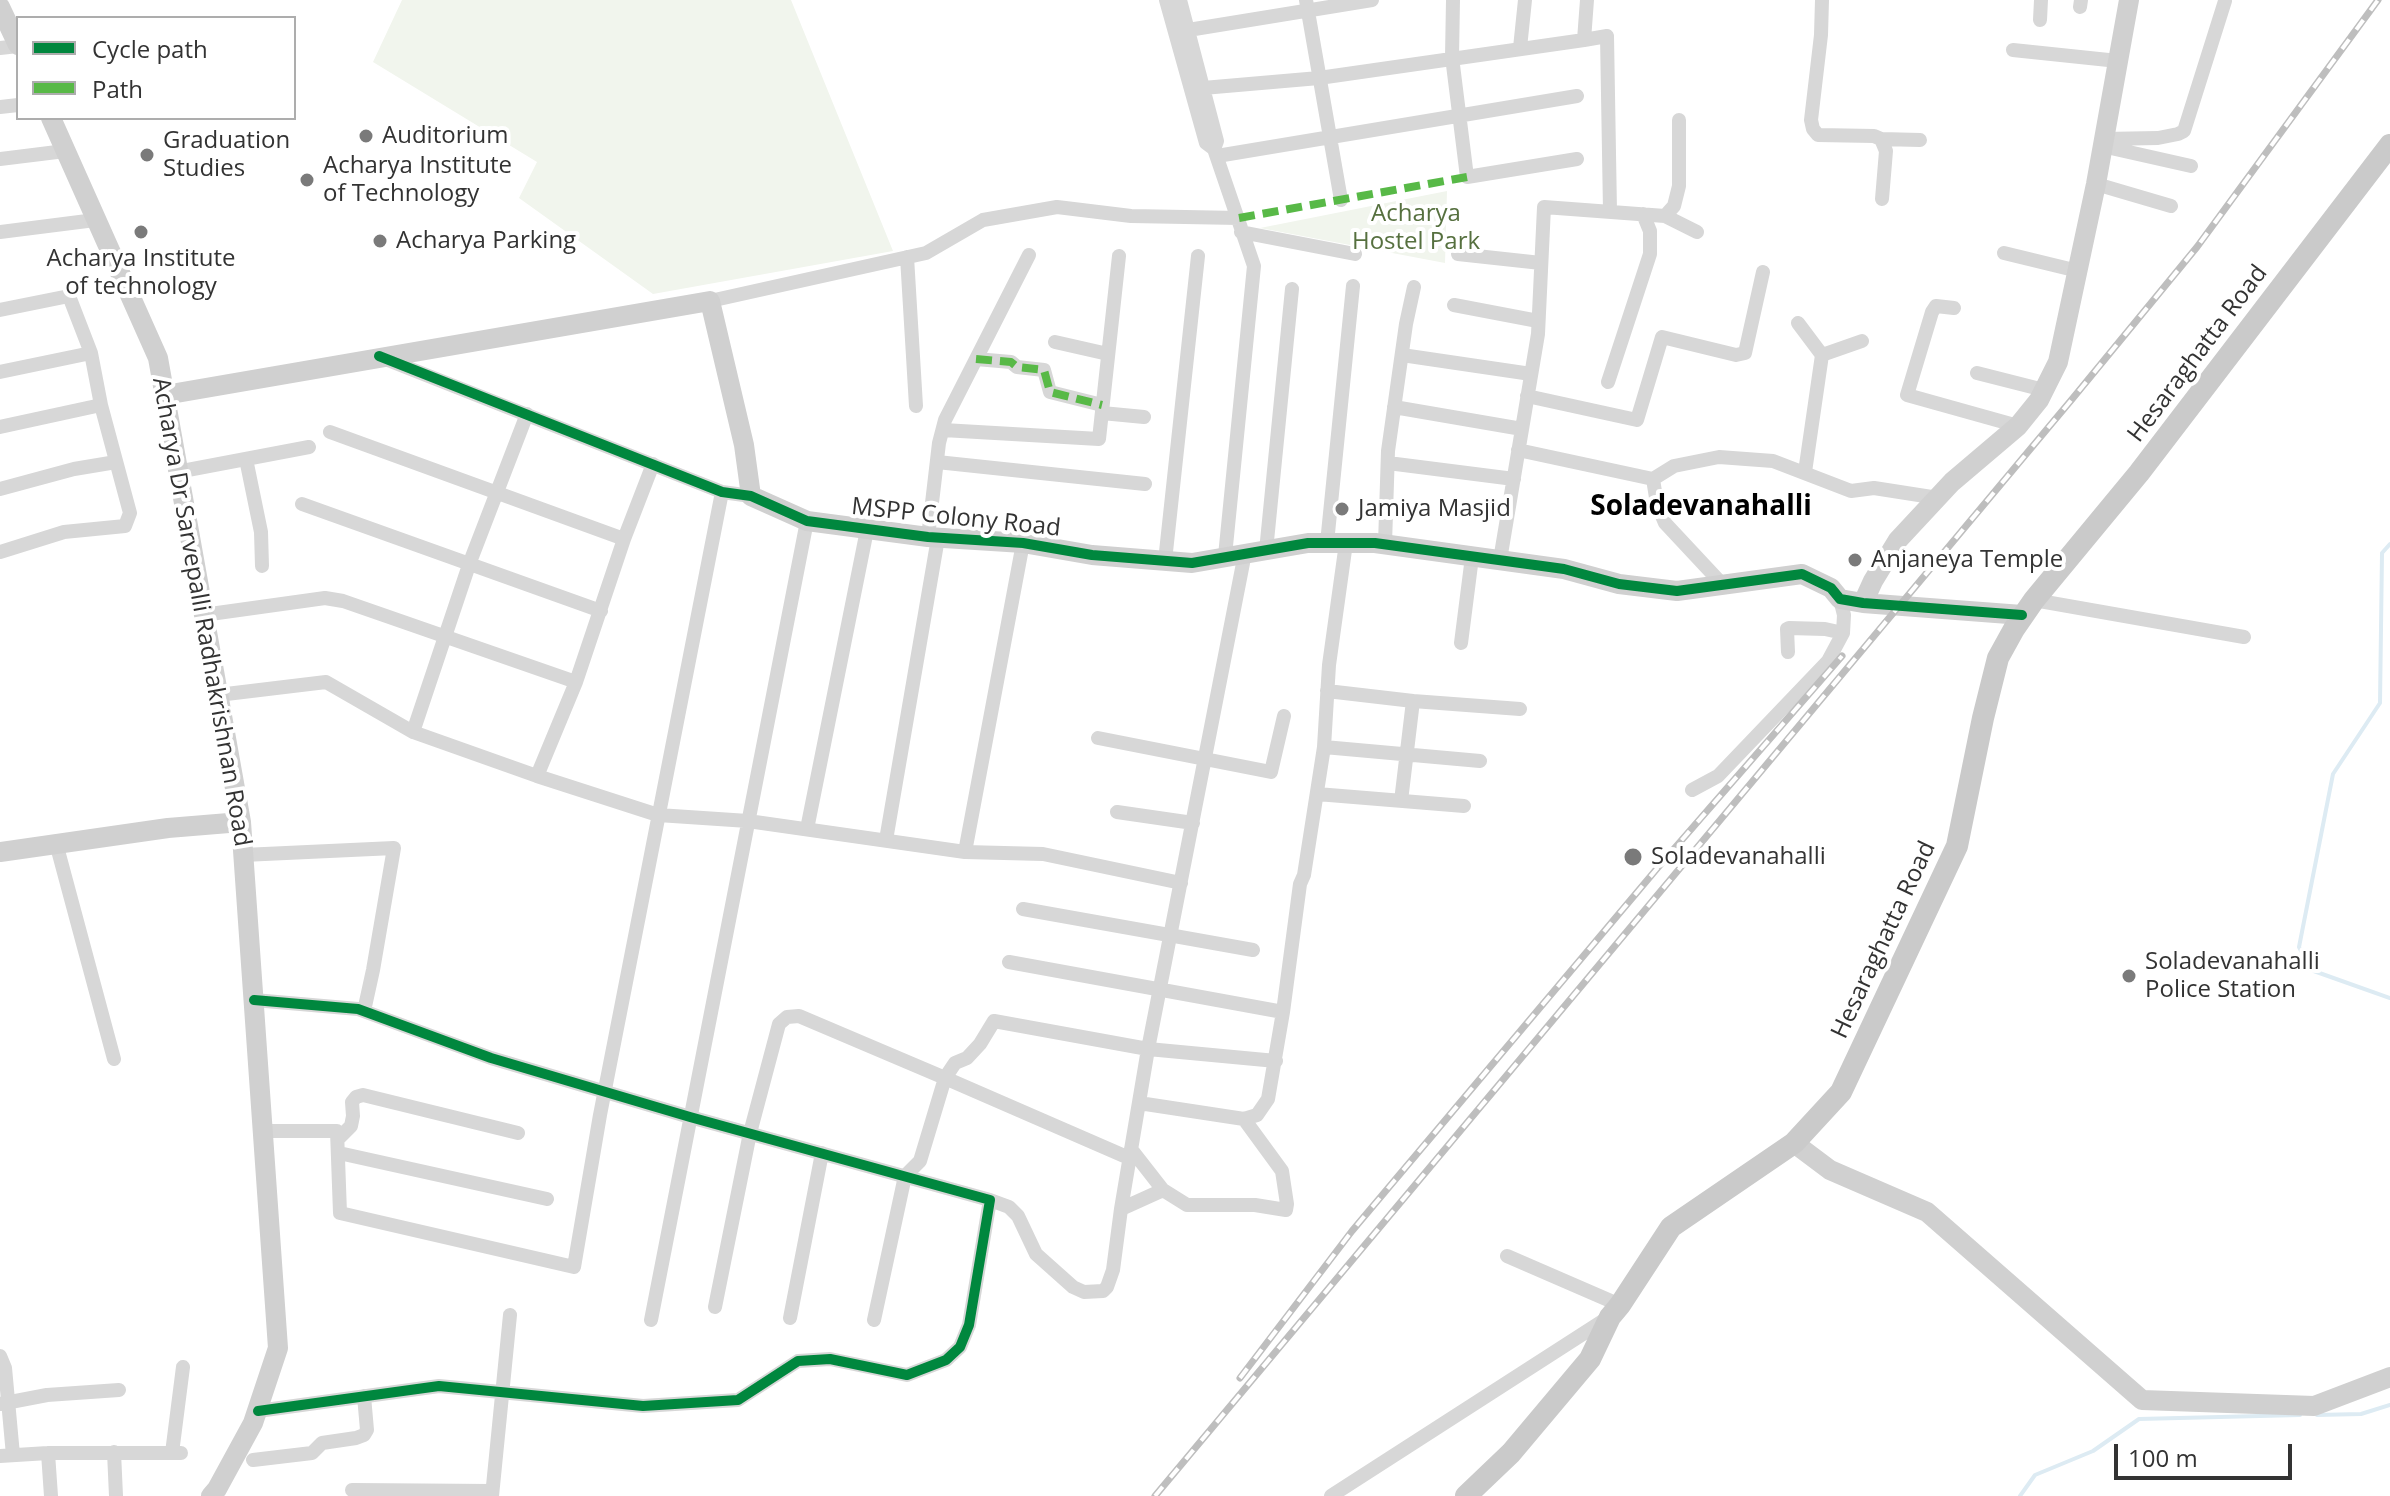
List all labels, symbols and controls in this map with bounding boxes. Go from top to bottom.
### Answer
legend [16,16,296,120]
text: Cycle path [92,32,208,65]
text: Path [92,72,143,105]
place label: Auditorium [382,122,508,150]
place label: Graduation Studies [163,127,290,183]
marker: Auditorium [357,127,375,145]
marker: Graduation Studies [138,146,156,164]
place label: Acharya Institute of Technology [323,152,512,208]
marker: Acharya Institute of Technology [298,171,316,189]
park label: Acharya Hostel Park [1352,200,1480,256]
marker: Acharya Institute of technology [132,223,150,241]
place label: Acharya Parking [396,227,576,255]
marker: Acharya Parking [371,232,389,250]
place label: Acharya Institute of technology [47,245,235,301]
street label: Hesaraghatta Road [2122,260,2274,448]
street label: Acharya Dr Sarvepalli Radhakrishnan Road [146,375,256,849]
district label: Soladevanahalli [1590,490,1812,524]
street label: MSPP Colony Road [850,493,1062,543]
place label: Jamiya Masjid [1358,495,1511,523]
marker: Jamiya Masjid [1333,500,1351,518]
place label: Anjaneya Temple [1871,546,2063,574]
marker: Anjaneya Temple [1846,551,1864,569]
street label: Hesaraghatta Road [1826,837,1942,1043]
place label: Soladevanahalli [1651,843,1826,871]
marker: Soladevanahalli [1622,846,1644,868]
place label: Soladevanahalli Police Station [2145,948,2320,1004]
marker: Soladevanahalli Police Station [2120,967,2138,985]
scale bar [2118,1428,2296,1478]
text: 100 m [2128,1441,2198,1474]

